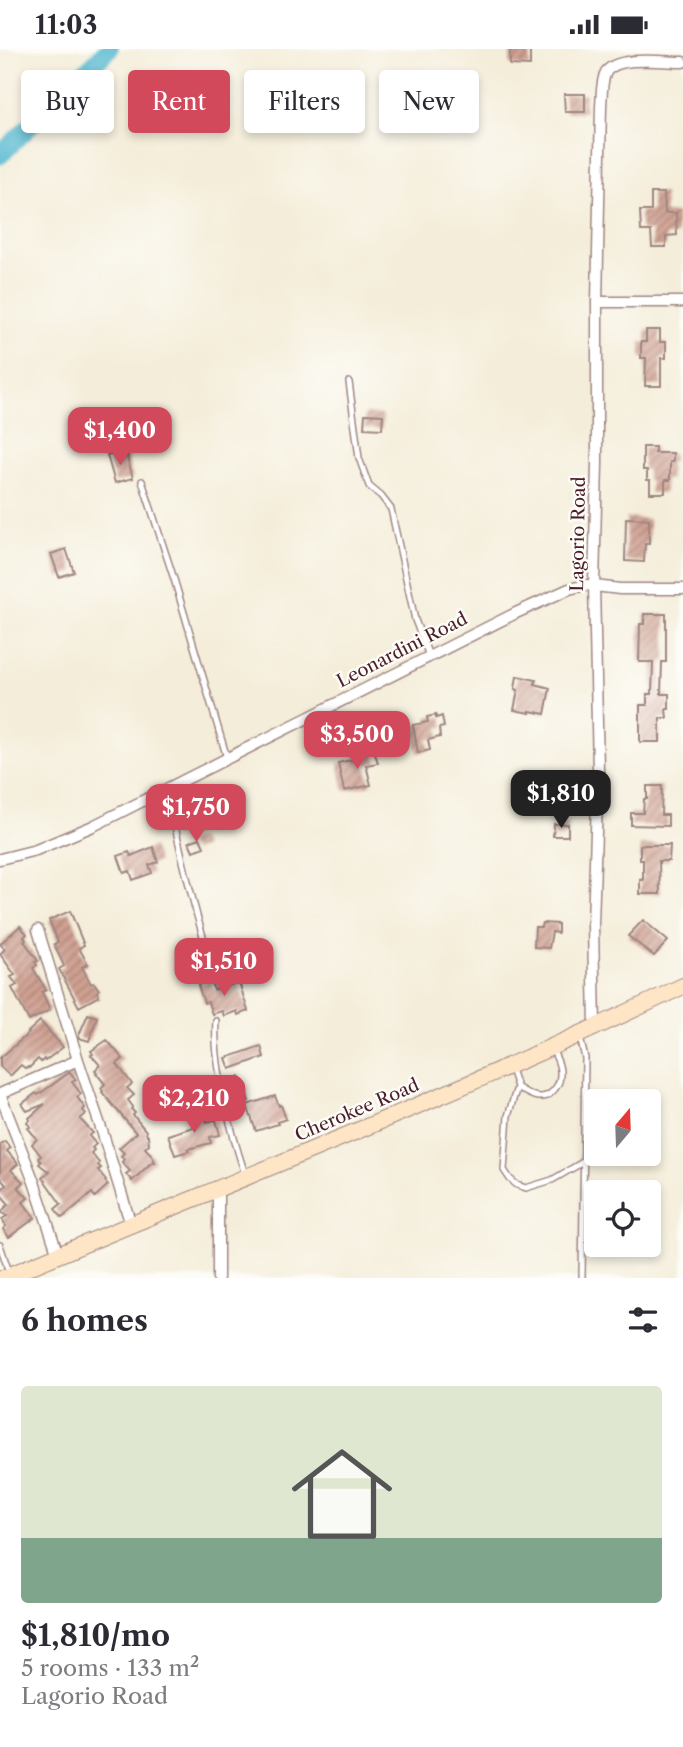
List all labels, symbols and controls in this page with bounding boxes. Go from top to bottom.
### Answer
text: 11:03 [35,9,97,41]
chip: Buy [21,70,114,133]
chip: Rent [128,70,230,133]
chip: Filters [244,70,365,133]
chip: New [379,70,479,133]
pin: $1,400 [63,407,177,467]
text: $1,400 [84,416,156,444]
street label: Lagorio Road [566,476,590,592]
street label: Leonardini Road [333,608,471,692]
pin: $3,500 [300,711,414,771]
text: $3,500 [320,720,394,748]
pin: $1,810 [504,771,618,830]
text: $1,810 [527,779,595,807]
pin: $1,750 [139,785,253,844]
text: $1,750 [162,793,230,821]
pin: $1,510 [167,939,281,998]
text: $1,510 [190,947,258,975]
street label: Cherokee Road [292,1074,422,1146]
pin: $2,210 [137,1075,251,1135]
text: $2,210 [158,1084,230,1112]
north arrow [584,1089,662,1165]
map controls [584,1089,661,1257]
button: locate [584,1180,661,1257]
icon: filters [624,1301,662,1339]
text: 6 homes [21,1302,148,1339]
icon: home [279,1431,405,1557]
text: $1,810/mo [21,1617,170,1654]
text: 5 rooms · 133 m² [21,1654,199,1682]
text: Lagorio Road [21,1682,168,1710]

